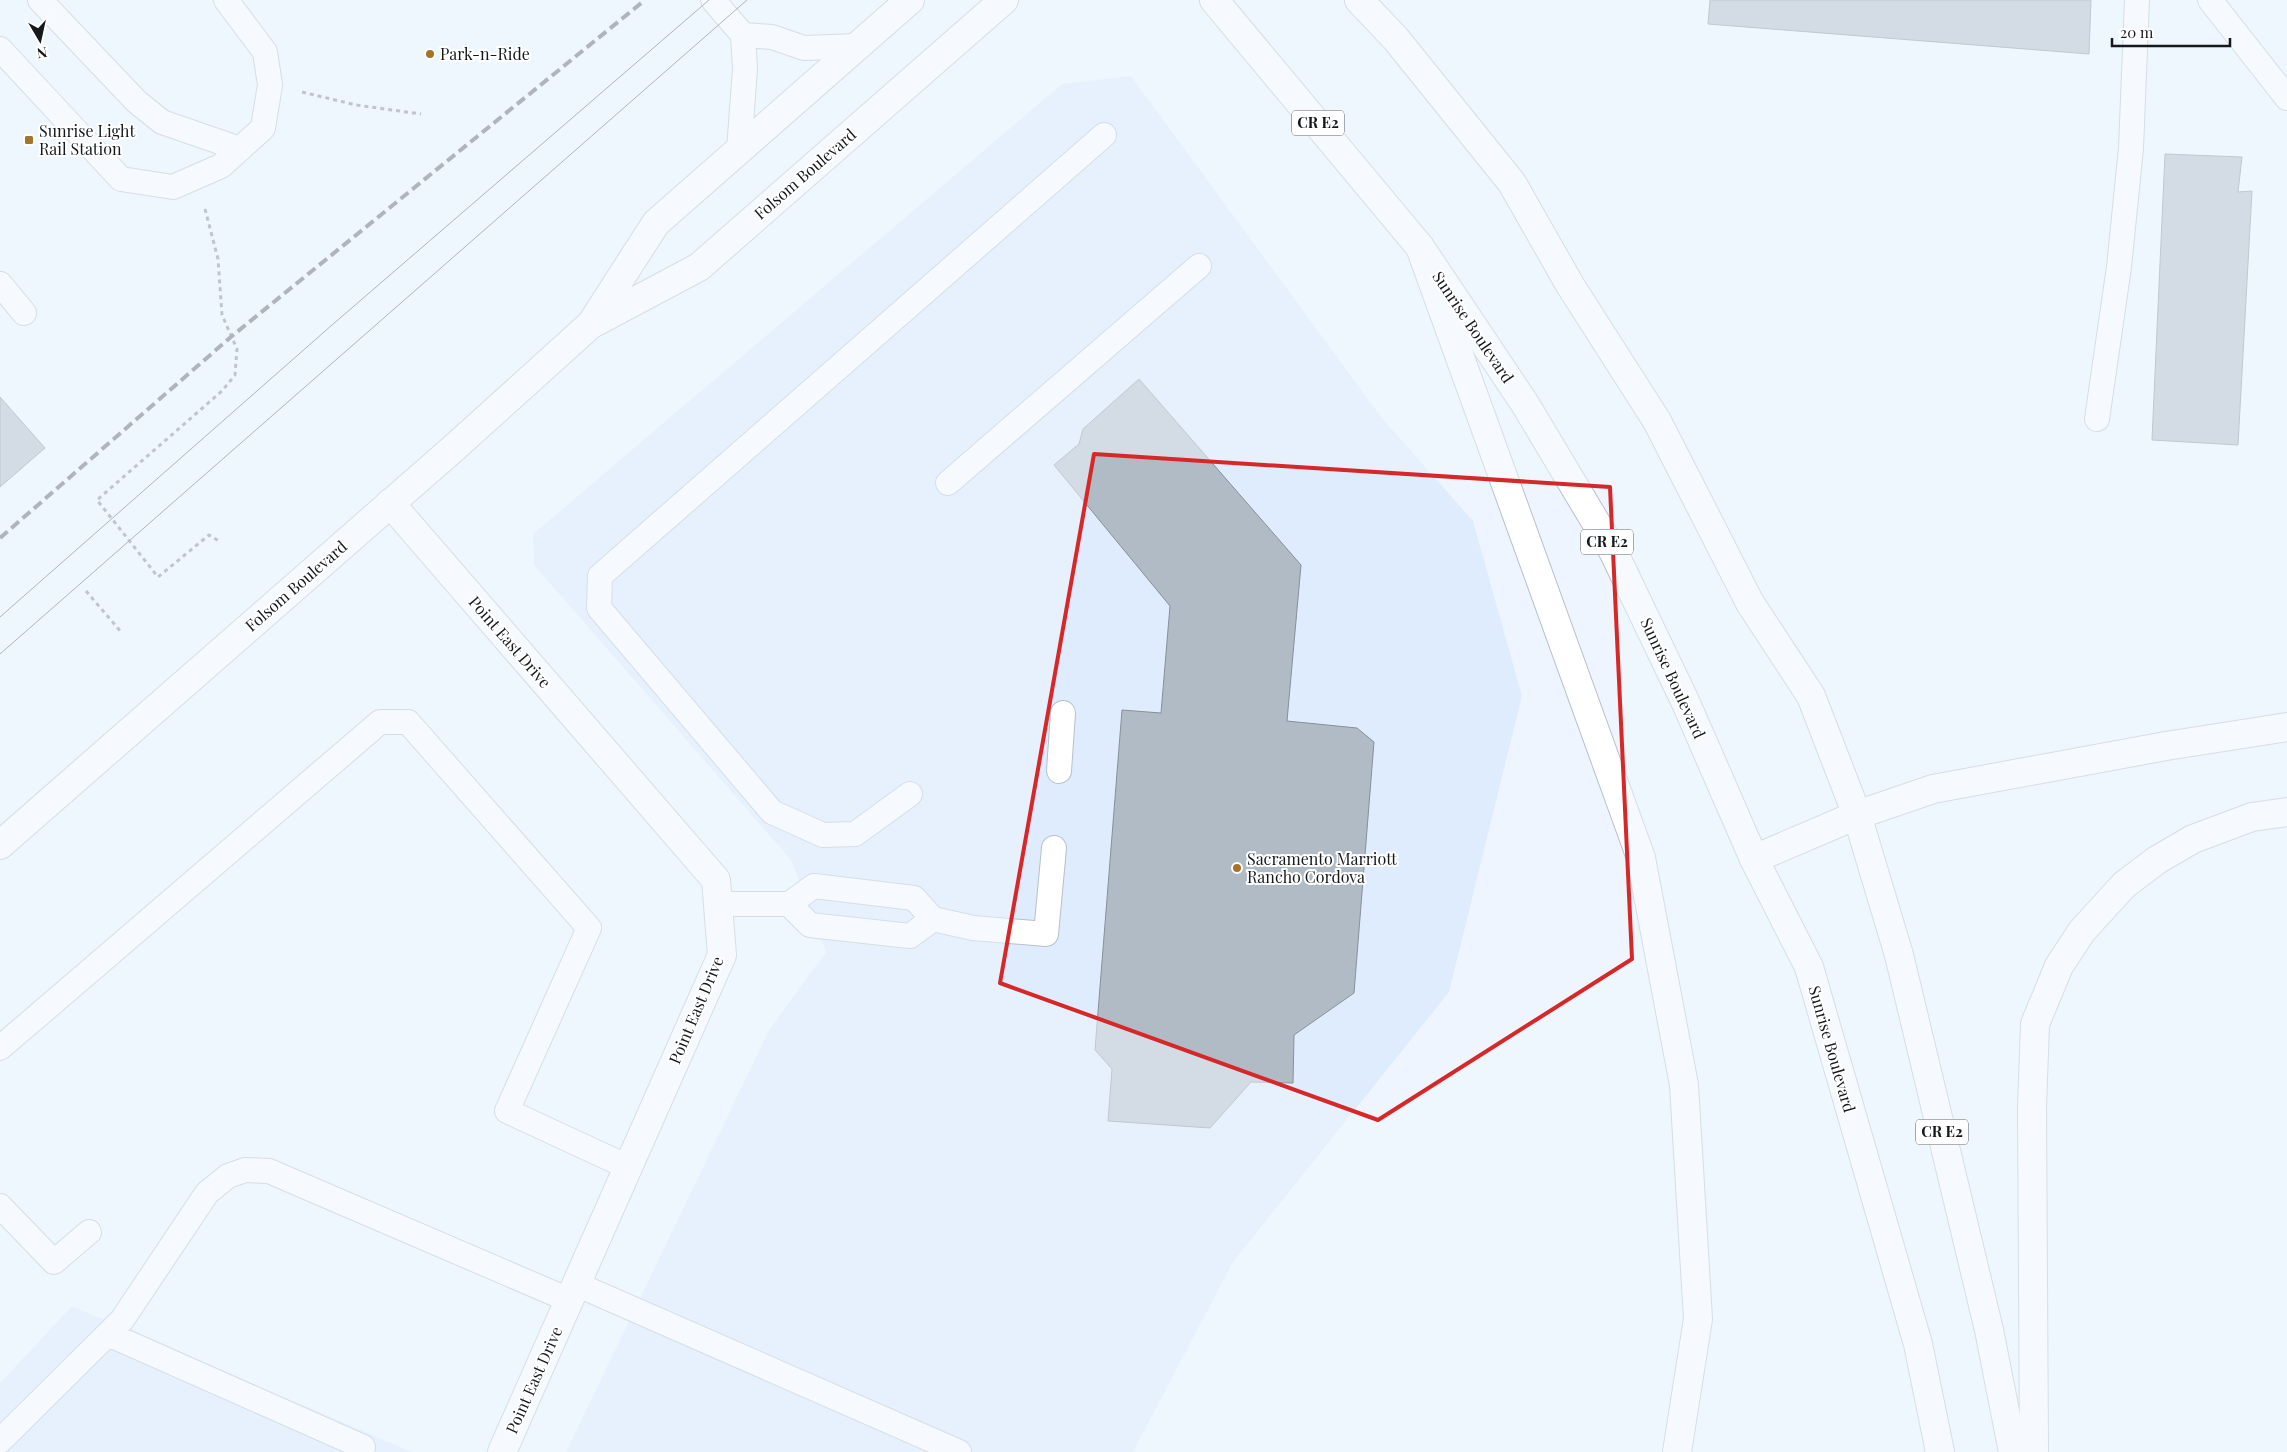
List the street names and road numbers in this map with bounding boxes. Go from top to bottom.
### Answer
road number: CR E2 [1292,110,1344,136]
street label: Folsom Boulevard [749,124,860,224]
street label: Sunrise Boulevard [1428,267,1519,387]
road number: CR E2 [1581,530,1633,554]
street label: Folsom Boulevard [240,536,351,636]
street label: Point East Drive [465,591,556,692]
street label: Sunrise Boulevard [1636,614,1711,742]
street label: Point East Drive [663,953,728,1067]
street label: Sunrise Boulevard [1804,983,1861,1115]
road number: CR E2 [1916,1120,1968,1144]
street label: Point East Drive [501,1323,567,1437]

